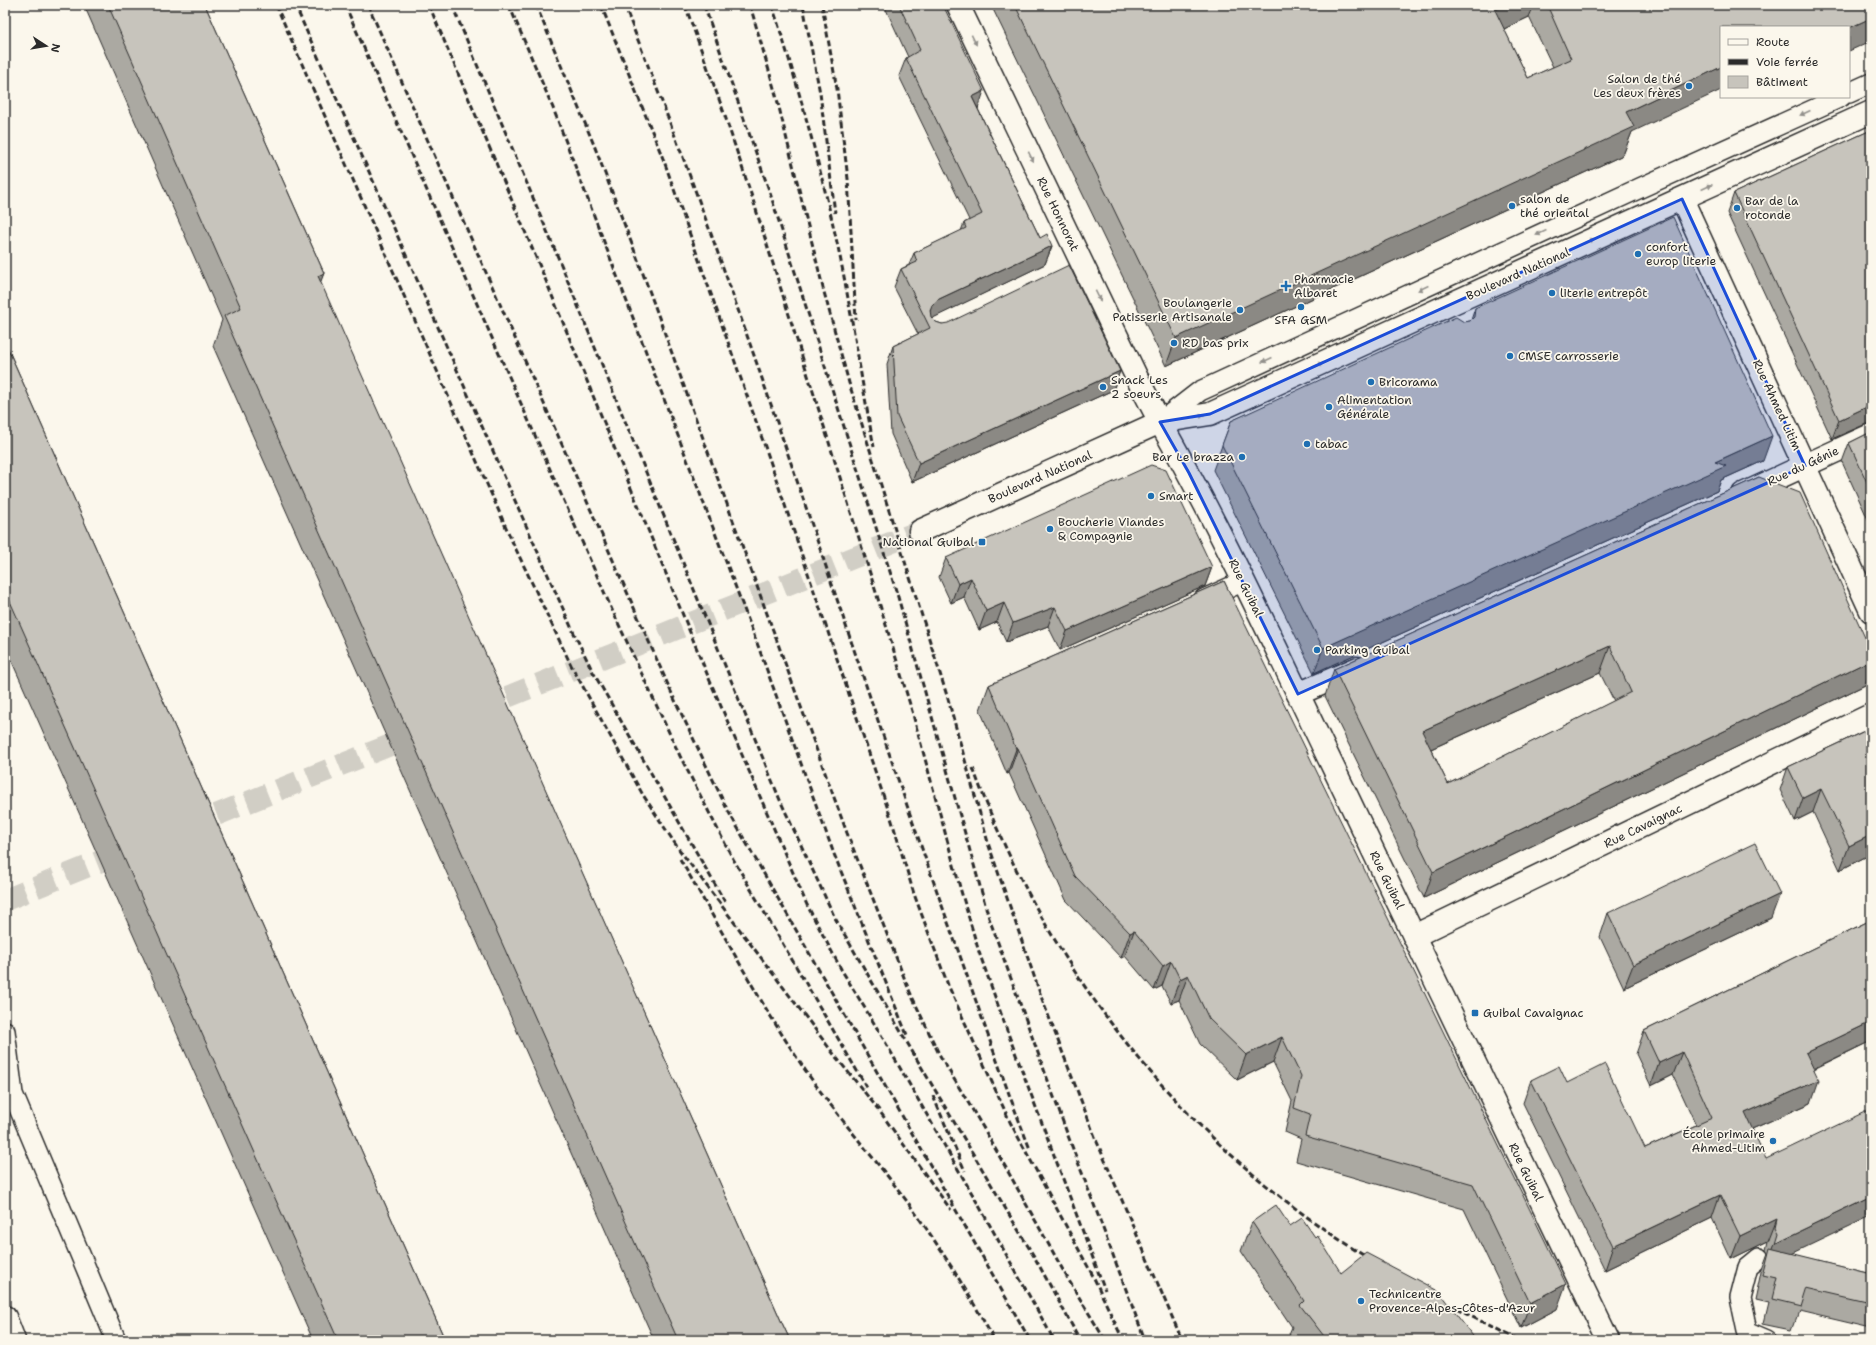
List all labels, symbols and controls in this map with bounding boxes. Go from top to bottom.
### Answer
north arrow [26,26,66,66]
legend [1720,26,1850,98]
one-way arrow [971,34,978,46]
text: Route [1756,34,1790,50]
text: N [47,42,64,54]
text: Voie ferrée [1756,54,1819,70]
place label: Salon de thé Les deux frères [1593,71,1681,101]
text: Bâtiment [1756,74,1808,90]
marker: Salon de thé Les deux frères [1684,81,1694,91]
one-way arrow [1800,110,1811,116]
one-way arrow [1028,152,1034,163]
street label: Rue Honnorat [1033,174,1083,254]
one-way arrow [1702,184,1713,190]
place label: salon de thé oriental [1520,191,1589,221]
place label: Bar de la rotonde [1745,193,1799,223]
marker: salon de thé oriental [1507,201,1517,211]
marker: Bar de la rotonde [1732,203,1742,213]
one-way arrow [1535,230,1547,236]
one-way arrow [1584,238,1596,244]
place label: confort europ literie [1646,239,1716,269]
street label: Boulevard National [1464,244,1573,304]
marker: confort europ literie [1633,249,1643,259]
place label: Pharmacie Albaret [1294,271,1354,301]
marker: Pharmacie Albaret [1281,281,1291,291]
one-way arrow [1417,285,1429,291]
place label: literie entrepôt [1560,285,1648,301]
marker: literie entrepôt [1547,288,1557,298]
one-way arrow [1095,290,1101,302]
place label: Boulangerie Patisserie Artisanale [1113,295,1232,325]
marker: SFA GSM [1296,302,1306,312]
marker: Boulangerie Patisserie Artisanale [1235,305,1245,315]
place label: SFA GSM [1275,312,1328,328]
place label: RD bas prix [1182,335,1248,351]
marker: RD bas prix [1169,338,1179,348]
place label: CMSE carrosserie [1518,348,1619,364]
marker: CMSE carrosserie [1505,351,1515,361]
one-way arrow [1261,357,1272,363]
street label: Rue Ahmed Litim [1749,357,1805,453]
one-way arrow [1312,361,1324,368]
place label: Snack Les 2 soeurs [1111,372,1168,402]
place label: Bricorama [1379,374,1438,390]
marker: Bricorama [1366,377,1376,387]
marker: Snack Les 2 soeurs [1098,382,1108,392]
place label: Alimentation Générale [1337,392,1412,422]
marker: Alimentation Générale [1324,402,1334,412]
one-way arrow [1193,412,1205,418]
place label: tabac [1315,436,1348,452]
marker: tabac [1302,439,1312,449]
street label: Rue du Génie [1765,442,1842,490]
street label: Boulevard National [986,447,1095,507]
place label: Bar Le brazza [1152,449,1235,465]
marker: Bar Le brazza [1237,452,1247,462]
place label: Smart [1159,488,1194,504]
marker: Smart [1146,491,1156,501]
place label: Boucherie Viandes & Compagnie [1058,514,1164,544]
marker: Boucherie Viandes & Compagnie [1045,524,1055,534]
place label: National Guibal [883,534,974,550]
marker: National Guibal [977,537,987,547]
street label: Rue Guibal [1225,556,1267,620]
place label: Parking Guibal [1325,642,1410,658]
marker: Parking Guibal [1312,645,1322,655]
street label: Rue Cavaignac [1601,800,1685,852]
street label: Rue Guibal [1366,848,1408,912]
place label: Guibal Cavaignac [1483,1005,1584,1021]
marker: Guibal Cavaignac [1470,1008,1480,1018]
place label: École primaire Ahmed-Litim [1683,1126,1765,1156]
marker: École primaire Ahmed-Litim [1768,1136,1778,1146]
street label: Rue Guibal [1505,1140,1547,1204]
place label: Technicentre Provence-Alpes-Côtes-d'Azur [1369,1286,1536,1316]
marker: Technicentre Provence-Alpes-Côtes-d'Azur [1356,1296,1366,1306]

